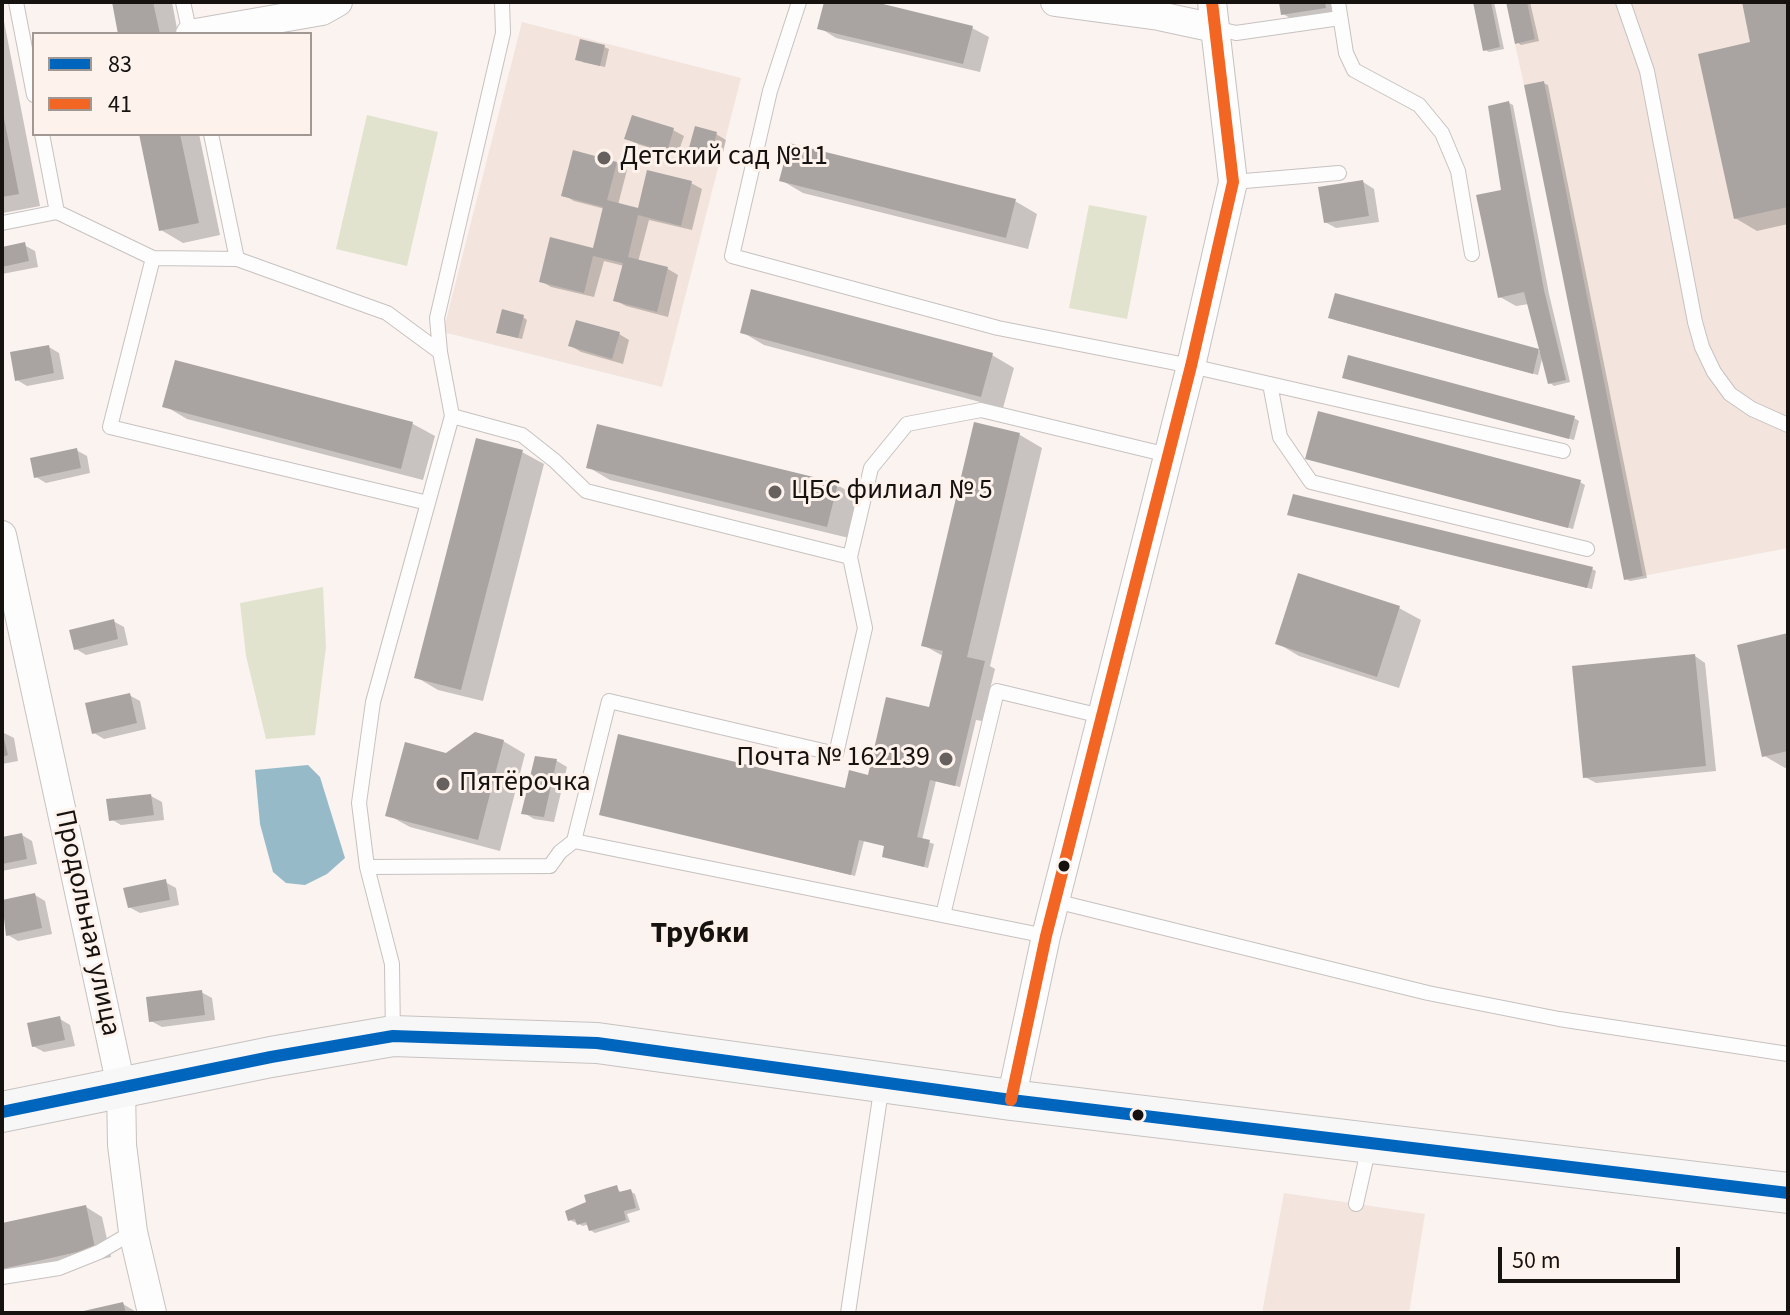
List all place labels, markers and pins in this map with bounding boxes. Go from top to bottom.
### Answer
place label: Детский сад №11 [620,141,828,175]
marker: Детский сад №11 [595,149,613,167]
place label: ЦБС филиал № 5 [791,475,993,509]
marker: ЦБС филиал № 5 [766,483,784,501]
place label: Почта № 162139 [736,742,930,776]
marker: Почта № 162139 [937,750,955,768]
place label: Пятёрочка [459,767,591,801]
marker: Пятёрочка [434,775,452,793]
unlabelled marker [1056,858,1072,874]
unlabelled marker [1130,1107,1146,1123]

